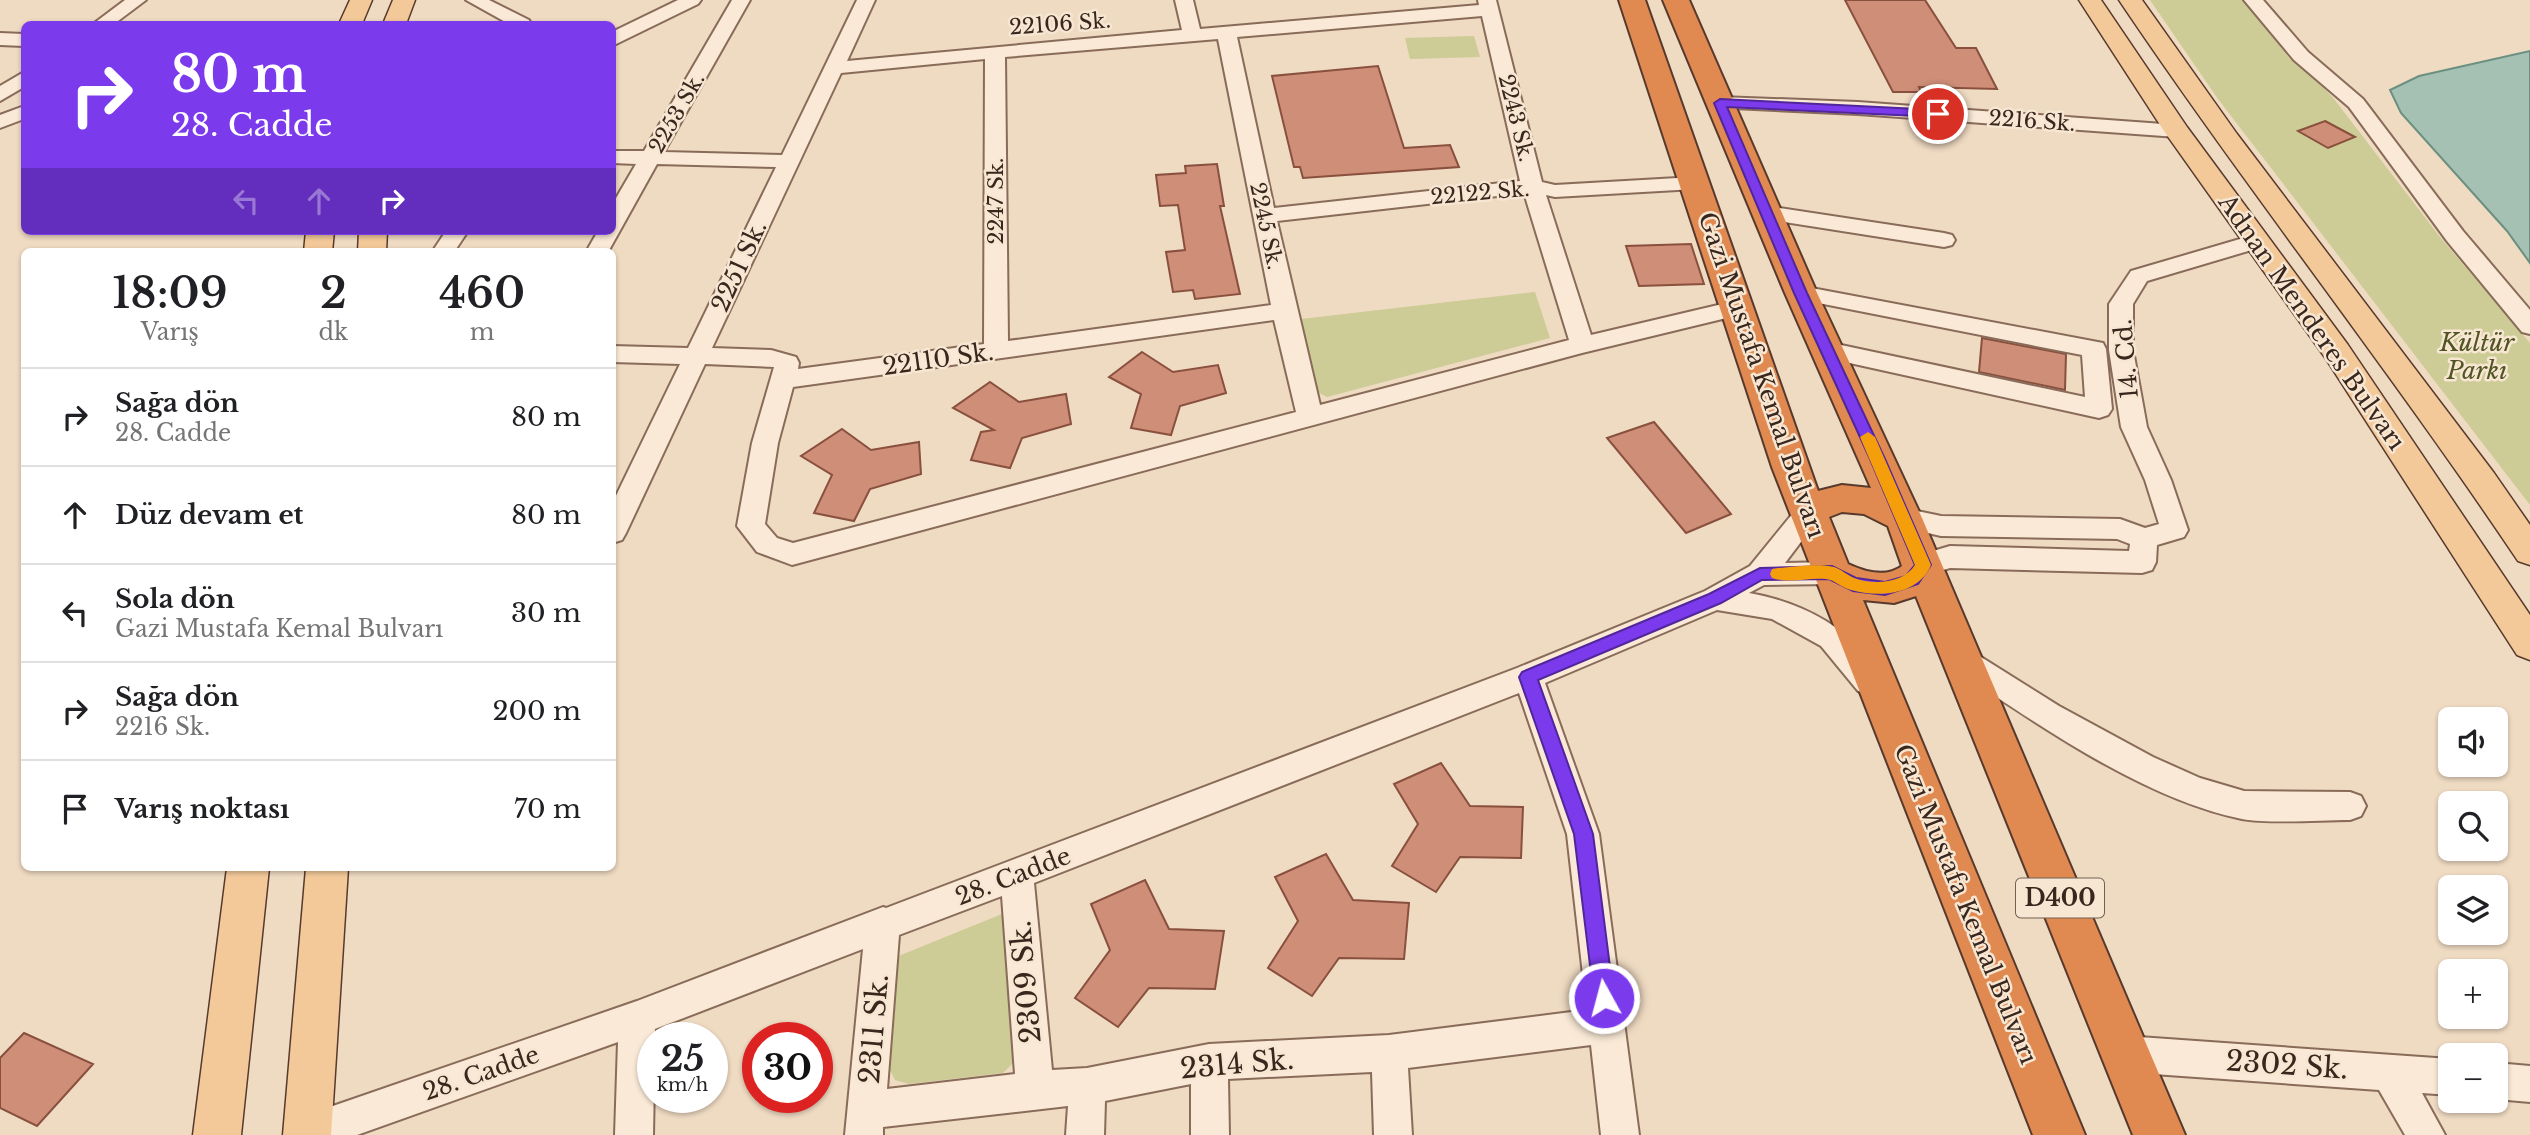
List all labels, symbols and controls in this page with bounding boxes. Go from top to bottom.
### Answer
street label: 22106 Sk. [1008,7,1112,41]
text: 80 m [171,44,306,105]
icon: right [56,49,147,140]
street label: 2253 Sk. [644,68,710,158]
street label: 2243 Sk. [1493,72,1539,164]
pin [1908,84,1968,144]
icon: arrive [1919,95,1957,133]
text: 28. Cadde [171,105,333,145]
street label: 2216 Sk. [1988,105,2076,137]
street label: 2247 Sk. [983,158,1009,244]
street label: 22122 Sk. [1429,176,1531,210]
street label: 2245 Sk. [1244,180,1288,272]
icon: left [227,182,265,220]
icon: ahead [300,182,338,220]
icon: right [373,182,411,220]
street label: Adnan Menderes Bulvarı [2212,188,2411,455]
street label: Gazi Mustafa Kemal Bulvarı [1693,208,1831,542]
street label: 2251 Sk. [705,216,773,316]
text: 18:09 [112,267,228,319]
text: 2 [320,267,347,319]
text: 460 [439,267,525,319]
text: Varış [141,318,199,346]
text: dk [319,318,348,346]
text: m [470,318,494,346]
street label: 14. Cd. [2108,318,2144,400]
park label: Kültür Parkı [2439,328,2515,385]
street label: 22110 Sk. [881,337,995,381]
text: Sağa dön [115,387,239,419]
icon: right [56,398,94,436]
text: 80 m [511,401,581,433]
text: 28. Cadde [115,419,231,447]
icon: ahead [56,496,94,534]
text: Düz devam et [115,499,304,531]
text: 80 m [511,499,581,531]
text: Sola dön [115,583,235,615]
icon: left [56,594,94,632]
text: 30 m [511,597,581,629]
text: Gazi Mustafa Kemal Bulvarı [115,615,443,643]
text: Sağa dön [115,681,239,713]
icon: right [56,692,94,730]
text: 200 m [492,695,581,727]
map controls [2438,707,2508,1113]
button: sound [2438,707,2508,777]
text: 2216 Sk. [115,713,210,741]
street label: Gazi Mustafa Kemal Bulvarı [1888,740,2044,1068]
icon: arrive [56,790,94,828]
button: search [2438,791,2508,861]
text: Varış noktası [115,793,290,825]
text: 70 m [514,793,581,825]
street label: 28. Cadde [951,841,1075,911]
button: layers [2438,875,2508,945]
road number: D400 [2016,878,2104,917]
street label: 2309 Sk. [1003,919,1049,1045]
button: + [2438,959,2508,1029]
position arrow [1567,961,1641,1035]
street label: 2311 Sk. [852,973,896,1085]
speed limit sign: 30 [742,1022,833,1113]
text: 25 [661,1037,704,1080]
street label: 28. Cadde [419,1040,543,1106]
street label: 2314 Sk. [1179,1042,1295,1086]
street label: 2302 Sk. [2225,1043,2349,1087]
button: − [2438,1043,2508,1113]
text: km/h [657,1074,708,1096]

